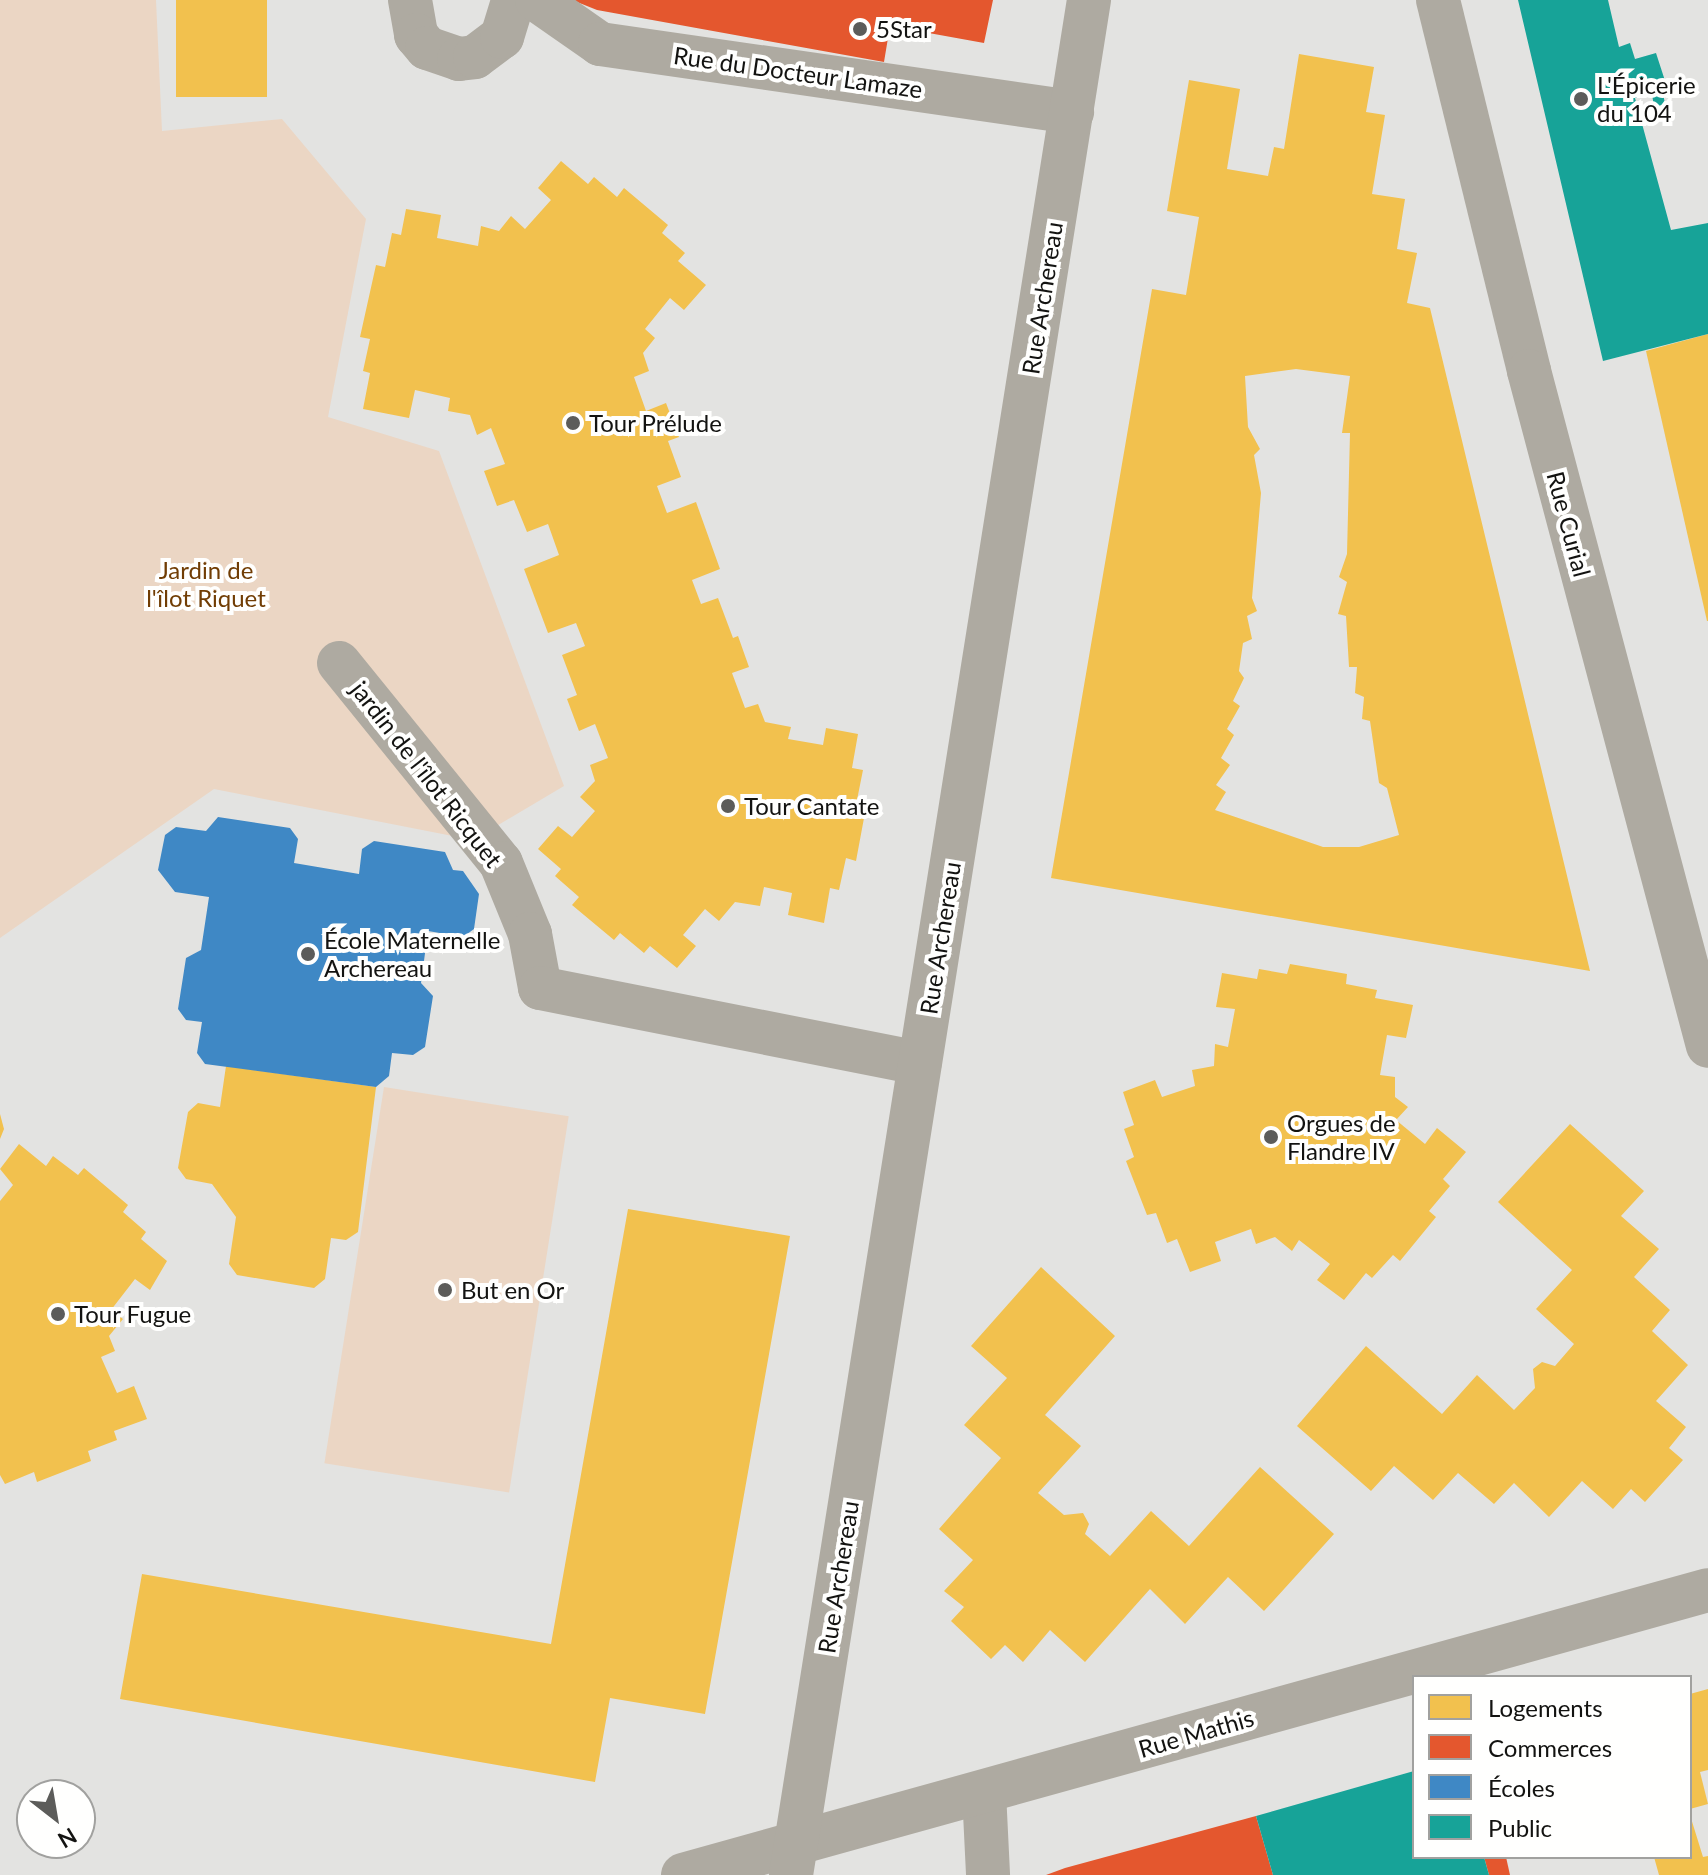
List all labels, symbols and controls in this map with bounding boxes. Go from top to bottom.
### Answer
place label: 5Star [876,15,932,43]
marker: 5Star [851,20,869,38]
street label: Rue du Docteur Lamaze [671,40,925,104]
place label: L'Épicerie du 104 [1597,71,1696,127]
marker: L'Épicerie du 104 [1572,90,1590,108]
street label: Rue Archereau [1016,219,1068,377]
place label: Tour Prélude [589,409,722,437]
marker: Tour Prélude [564,414,582,432]
street label: Rue Curial [1541,468,1597,580]
park label: Jardin de l'îlot Riquet [146,556,266,612]
street label: jardin de l'îlot Ricquet [346,675,508,873]
place label: Tour Cantate [744,792,880,820]
marker: Tour Cantate [719,797,737,815]
street label: Rue Archereau [914,859,966,1017]
place label: École Maternelle Archereau [324,926,500,982]
marker: École Maternelle Archereau [299,945,317,963]
place label: Orgues de Flandre IV [1287,1109,1396,1165]
marker: Orgues de Flandre IV [1262,1128,1280,1146]
place label: But en Or [461,1276,564,1304]
marker: But en Or [436,1281,454,1299]
place label: Tour Fugue [74,1300,192,1328]
marker: Tour Fugue [49,1305,67,1323]
street label: Rue Archereau [812,1498,864,1656]
legend [1412,1675,1692,1859]
text: Logements [1488,1693,1603,1722]
street label: Rue Mathis [1135,1703,1257,1763]
text: Commerces [1488,1733,1612,1762]
text: Écoles [1488,1773,1555,1802]
north arrow [16,1779,96,1859]
text: Public [1488,1813,1552,1842]
text: N [53,1822,82,1854]

